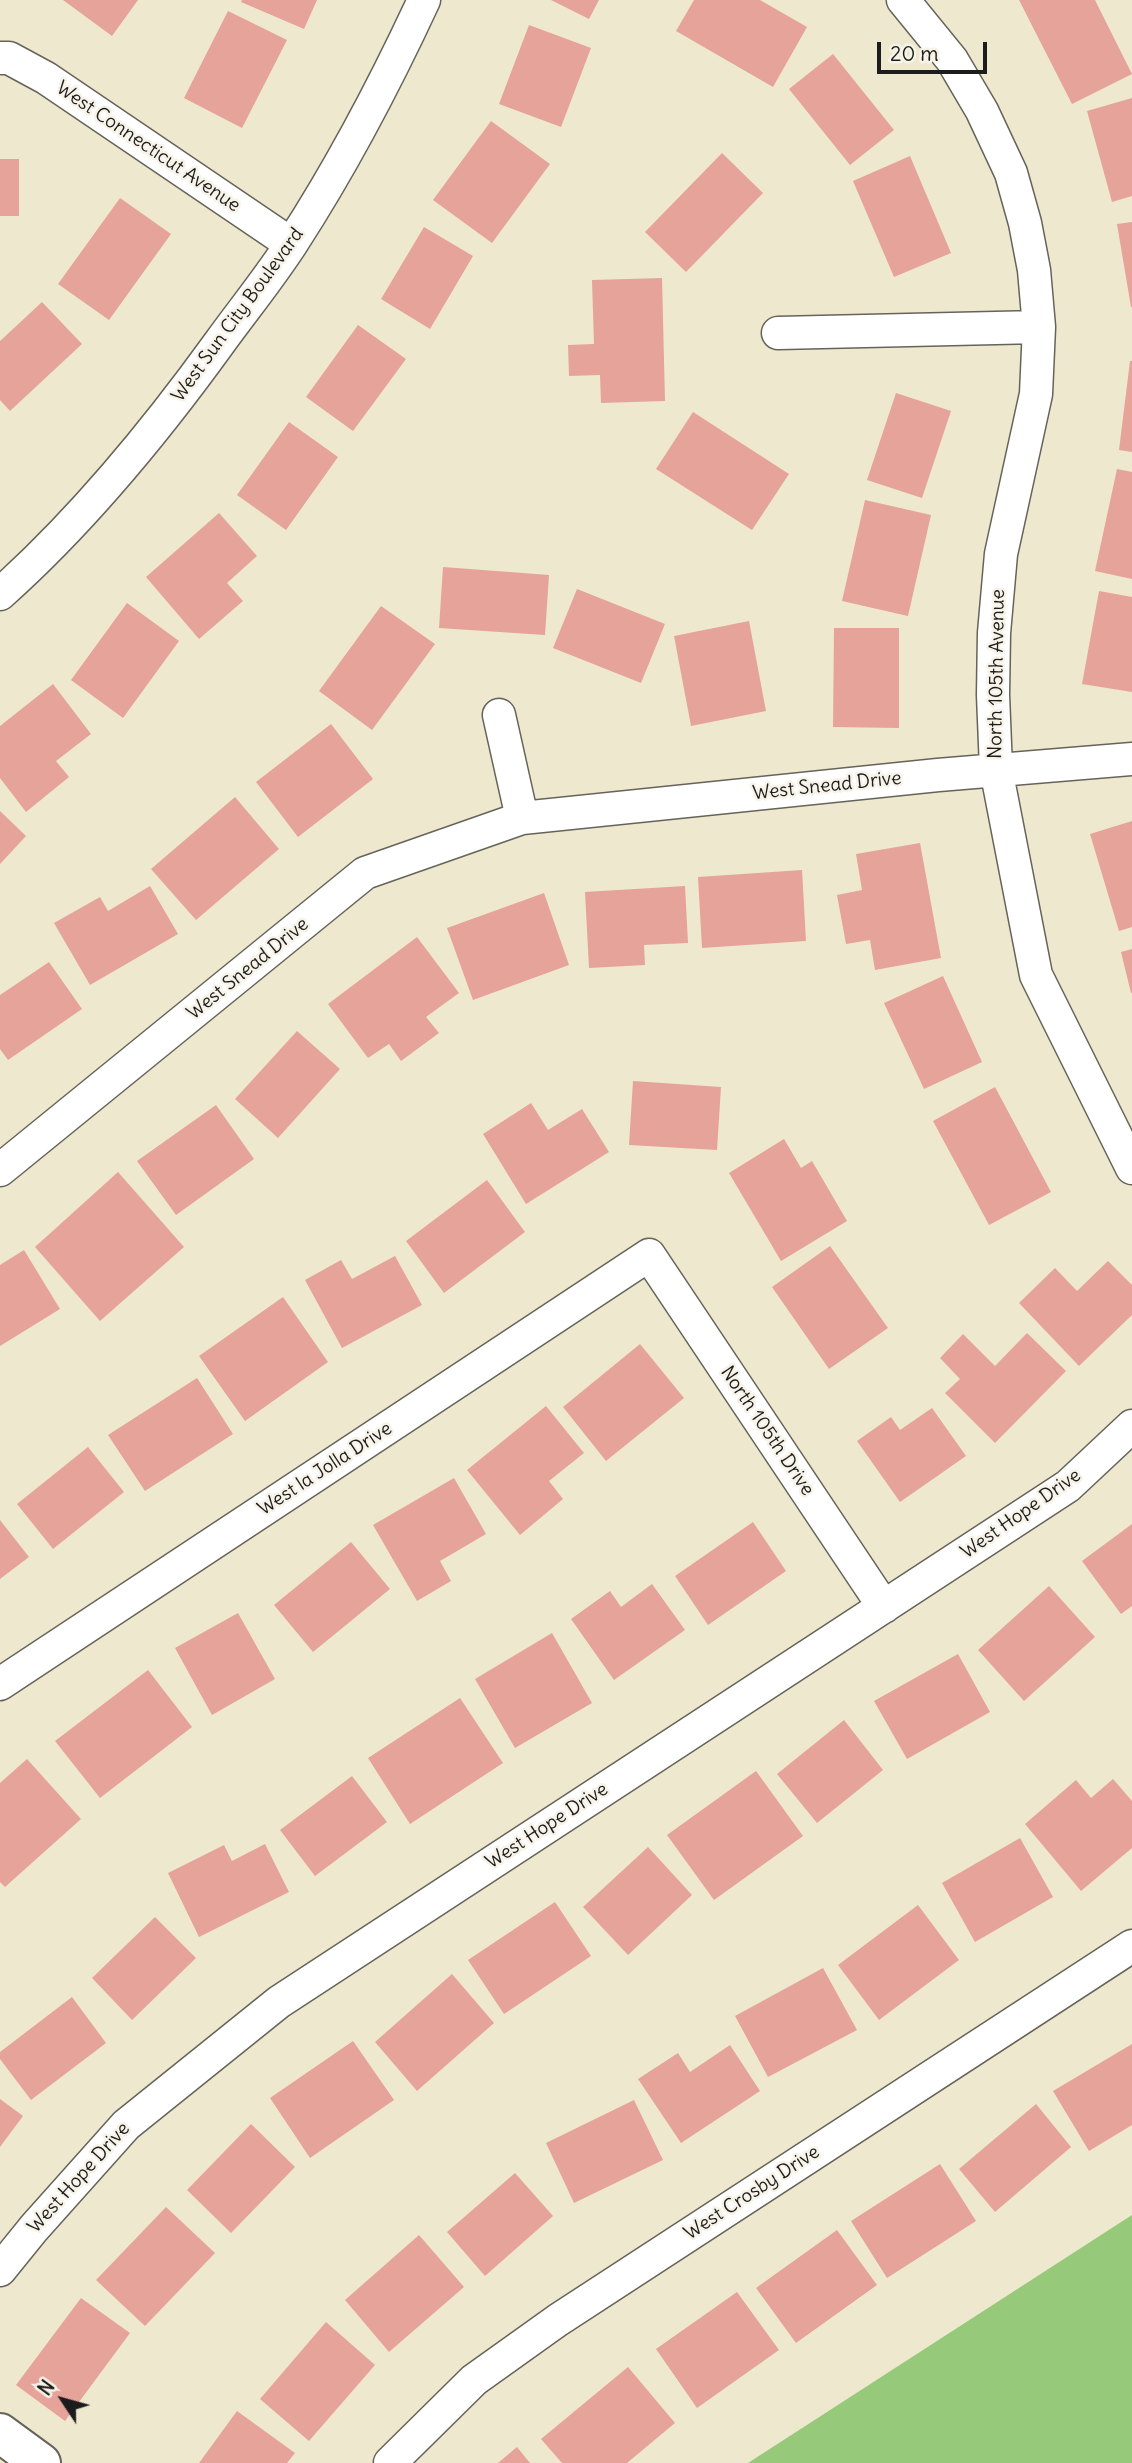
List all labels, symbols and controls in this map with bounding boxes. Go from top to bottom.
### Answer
scale bar [880,28,990,72]
text: 20 m [890,40,939,67]
street label: West Connecticut Avenue [52,77,244,217]
street label: West Sun City Boulevard [167,224,309,406]
street label: North 105th Avenue [984,589,1010,759]
street label: West Snead Drive [751,767,903,805]
street label: West Snead Drive [183,913,313,1025]
street label: North 105th Drive [715,1362,819,1500]
street label: West la Jolla Drive [254,1417,396,1521]
street label: West Hope Drive [957,1464,1085,1564]
street label: West Hope Drive [482,1778,612,1874]
street label: West Hope Drive [23,2118,135,2238]
street label: West Crosby Drive [680,2141,824,2245]
north arrow [28,2365,98,2435]
text: N [32,2375,60,2400]

